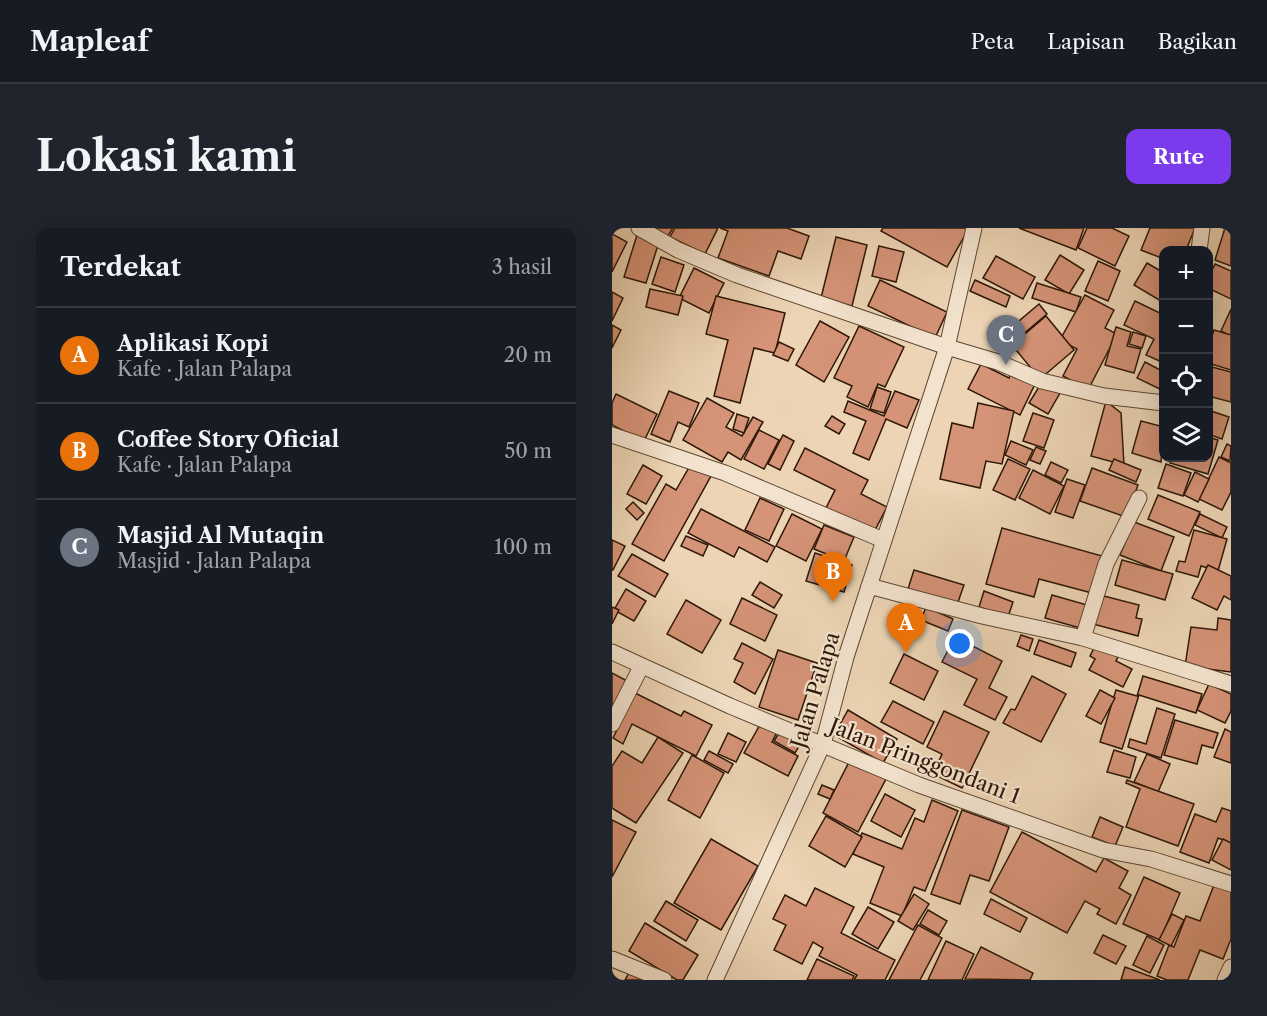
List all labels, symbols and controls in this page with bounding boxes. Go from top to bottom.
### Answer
text: Mapleaf [30,24,149,58]
text: Peta [971,29,1014,54]
text: Lapisan [1047,29,1125,54]
text: Bagikan [1158,29,1237,54]
button: Rute [1126,129,1231,184]
text: Lokasi kami [36,130,297,182]
map controls [1159,246,1213,462]
button: + [1159,246,1213,300]
text: Terdekat [60,251,181,283]
text: 3 hasil [492,255,552,279]
button: − [1159,300,1213,354]
pin: C [986,316,1026,365]
text: Aplikasi Kopi [117,330,268,357]
text: A [72,343,87,367]
text: 20 m [504,343,552,367]
button: locate [1159,354,1213,408]
text: Kafe · Jalan Palapa [117,357,292,381]
button: layers [1159,408,1213,462]
text: Coffee Story Oficial [117,426,339,453]
text: B [72,439,87,463]
text: 50 m [505,439,552,463]
text: Kafe · Jalan Palapa [117,453,292,477]
text: Masjid Al Mutaqin [117,522,324,549]
text: C [71,535,88,559]
text: 100 m [494,535,552,559]
text: Masjid · Jalan Palapa [117,549,311,573]
pin: B [814,552,852,602]
pin: A [886,604,926,653]
street label: Jalan Palapa [785,628,845,754]
your location [945,629,974,658]
street label: Jalan Pringgondani 1 [823,712,1024,809]

